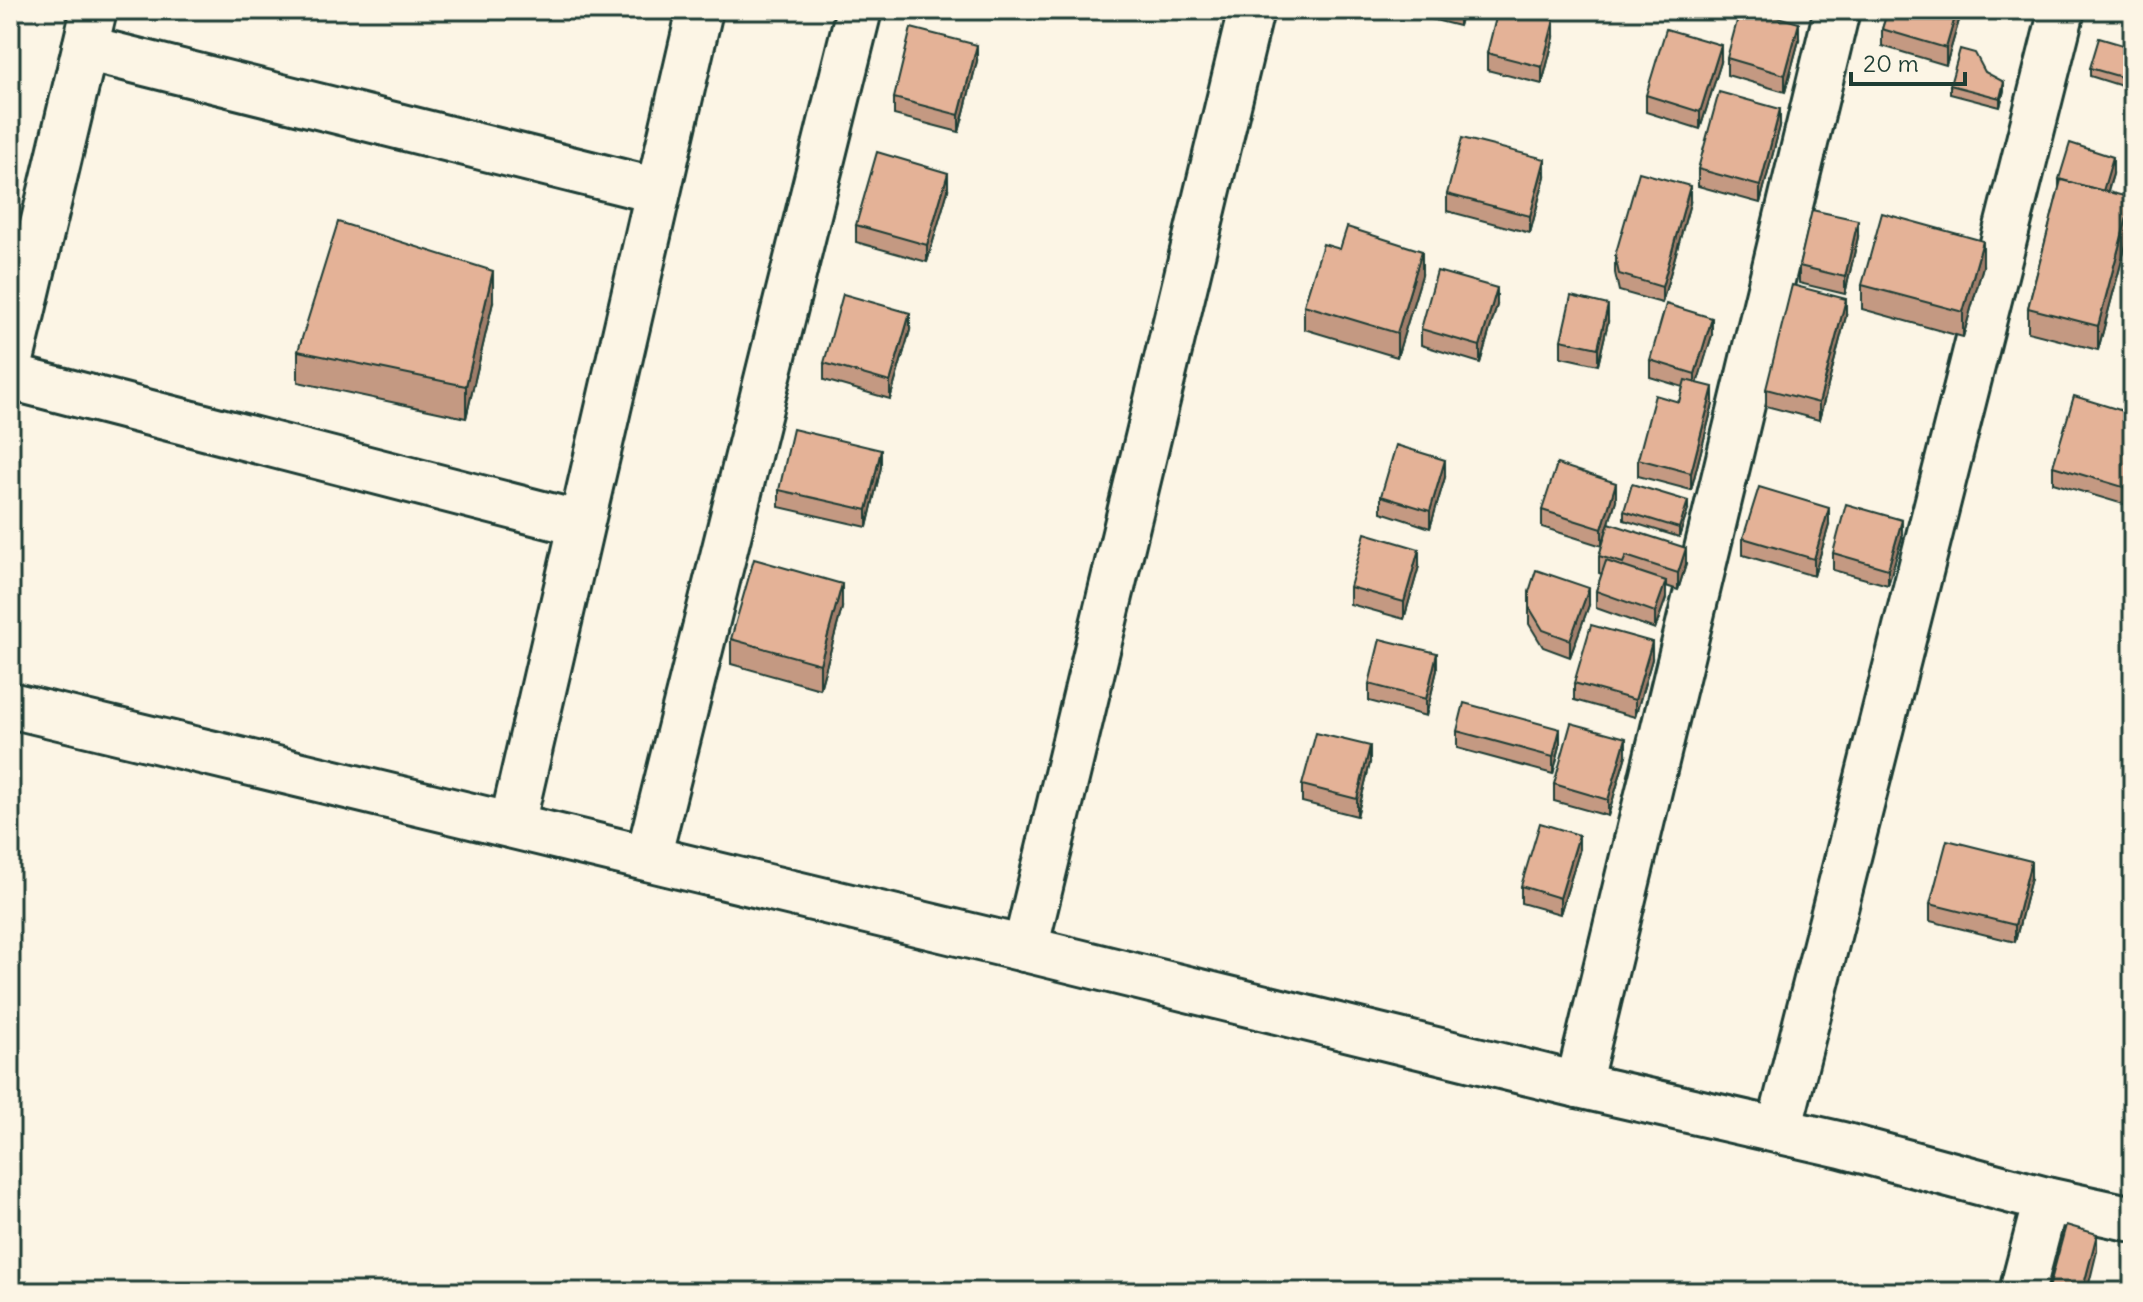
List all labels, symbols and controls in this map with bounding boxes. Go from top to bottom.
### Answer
scale bar [1851,36,1965,86]
text: 20 m [1863,48,1919,78]

